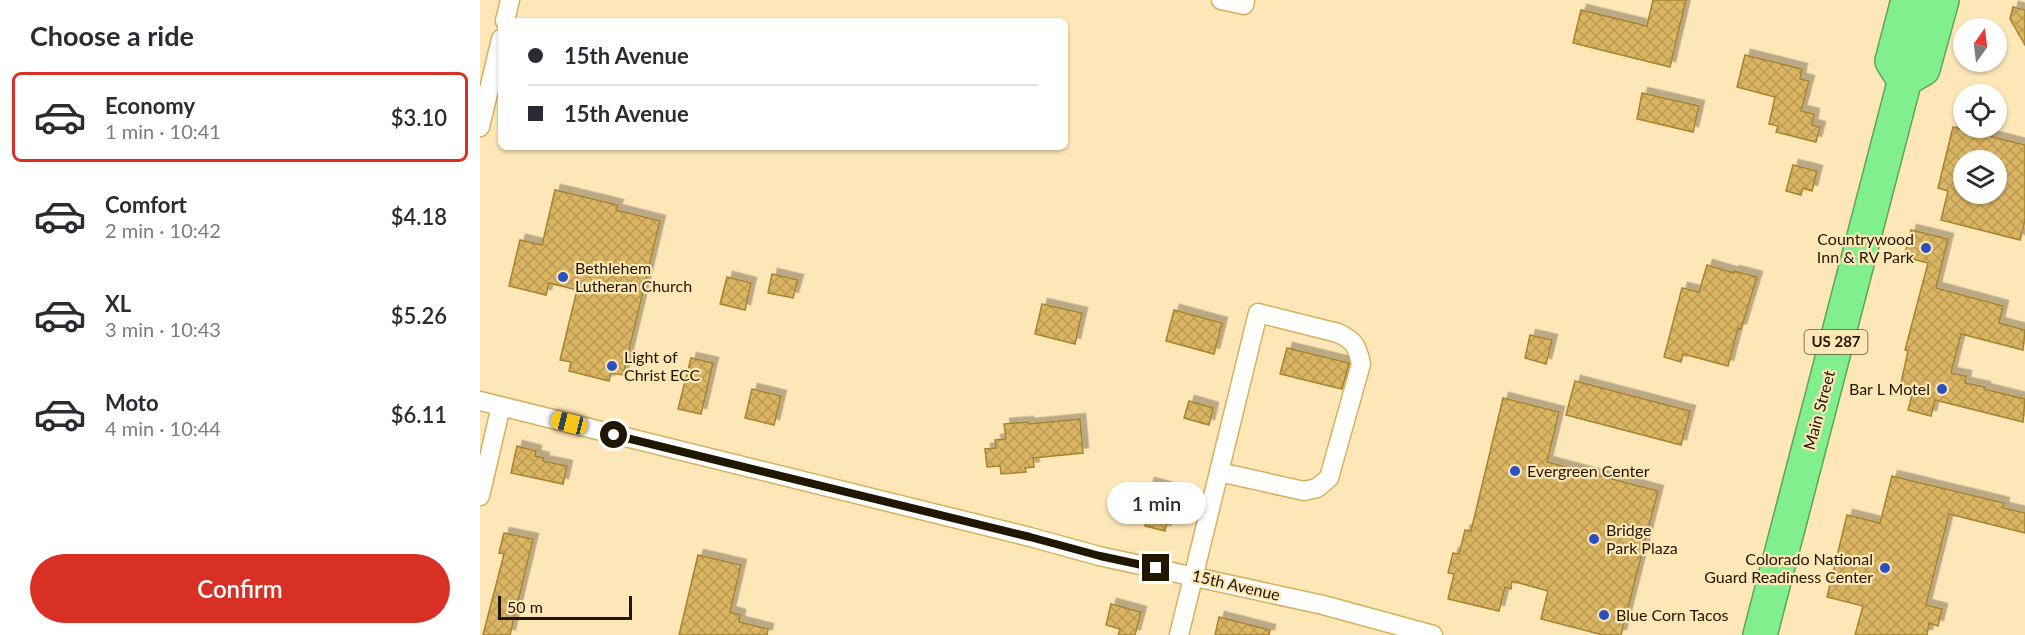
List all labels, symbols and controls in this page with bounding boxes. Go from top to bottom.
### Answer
north arrow [1953,18,2007,72]
map controls [1953,18,2007,204]
text: Choose a ride [30,19,194,52]
text: 15th Avenue [564,42,689,69]
button: locate [1953,84,2007,138]
icon: car [33,90,87,144]
text: Economy [105,92,195,119]
text: 15th Avenue [564,100,689,127]
text: $3.10 [391,104,447,131]
text: 1 min · 10:41 [105,119,221,143]
button: layers [1953,150,2007,204]
icon: car [33,189,87,243]
text: Comfort [105,191,187,218]
text: $4.18 [391,203,447,230]
text: 2 min · 10:42 [105,218,221,242]
place label: Countrywood Inn & RV Park [1817,229,1915,266]
marker: Countrywood Inn & RV Park [1919,241,1933,255]
place label: Bethlehem Lutheran Church [575,258,692,295]
marker: Bethlehem Lutheran Church [556,270,570,284]
icon: car [33,288,87,342]
text: XL [105,290,131,317]
text: $5.26 [391,302,447,329]
text: 3 min · 10:43 [105,317,221,341]
road number: US 287 [1804,330,1868,354]
place label: Light of Christ ECC [624,347,700,384]
marker: Light of Christ ECC [605,359,619,373]
street label: Main Street [1799,368,1838,452]
place label: Bar L Motel [1849,379,1930,398]
marker: Bar L Motel [1935,382,1949,396]
icon: car [33,387,87,441]
text: Moto [105,389,159,416]
text: $6.11 [391,401,447,428]
car [549,410,589,436]
text: 4 min · 10:44 [105,416,221,440]
route start [600,421,627,448]
place label: Evergreen Center [1527,461,1650,480]
marker: Evergreen Center [1508,464,1522,478]
callout: 1 min [1106,481,1206,523]
text: 1 min [1132,491,1181,515]
place label: Bridge Park Plaza [1606,520,1678,557]
marker: Bridge Park Plaza [1587,532,1601,546]
place label: Colorado National Guard Readiness Center [1704,549,1873,586]
button: Confirm [30,554,450,623]
route end [1142,554,1169,581]
marker: Colorado National Guard Readiness Center [1878,561,1892,575]
street label: 15th Avenue [1190,565,1282,604]
scale bar [498,593,632,620]
text: 50 m [507,597,543,616]
place label: Blue Corn Tacos [1616,605,1729,624]
marker: Blue Corn Tacos [1597,608,1611,622]

